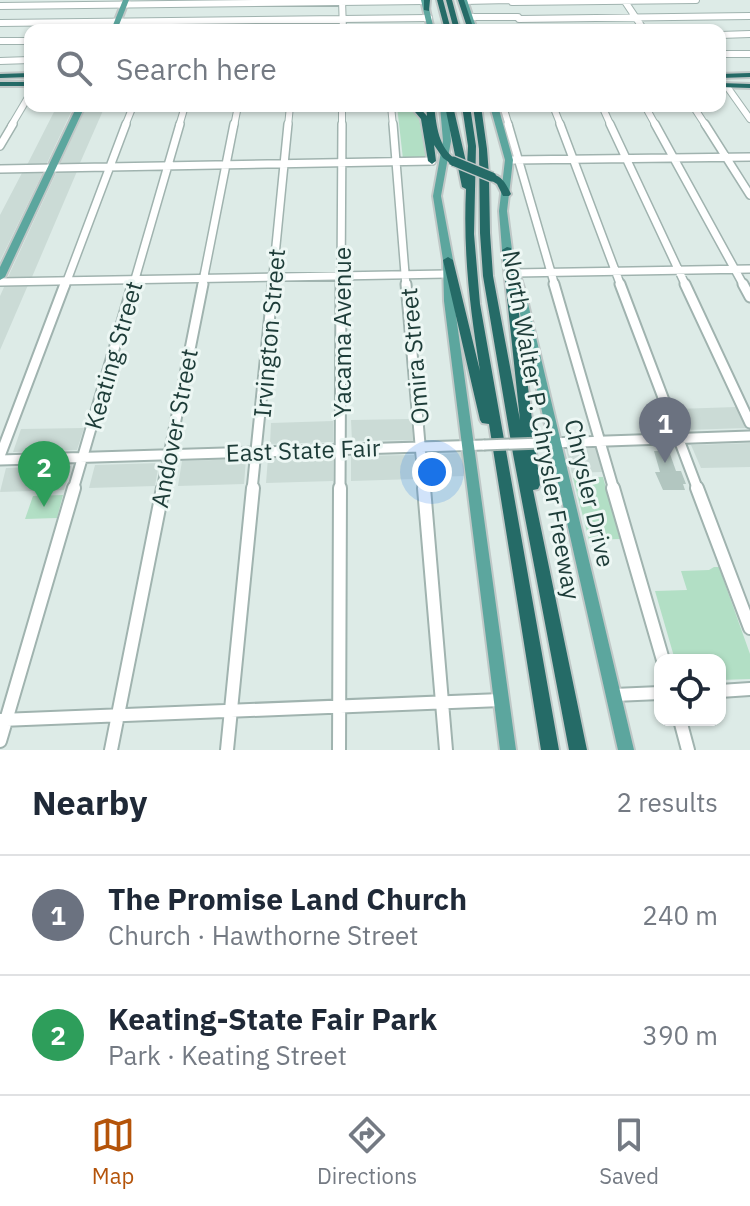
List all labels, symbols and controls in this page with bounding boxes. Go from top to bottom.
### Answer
search box [24,24,726,112]
icon: search [52,46,96,90]
text: Search here [116,49,277,88]
street label: Irvington Street [246,247,292,419]
street label: Yacama Avenue [326,247,358,417]
street label: North Walter P. Chrysler Freeway [496,248,588,602]
street label: Keating Street [77,277,149,433]
street label: Omira Street [392,286,436,426]
street label: Andover Street [143,346,205,510]
pin: 1 [639,397,691,463]
street label: Chrysler Drive [557,416,623,570]
street label: East State Fair [225,431,381,469]
pin: 2 [18,441,70,507]
your location [412,452,452,492]
map controls [654,654,726,726]
button: locate [654,654,726,726]
text: Nearby [32,780,147,824]
text: 2 results [616,785,718,819]
text: The Promise Land Church [108,879,467,918]
text: 1 [50,898,66,932]
text: 240 m [642,898,718,932]
text: Church · Hawthorne Street [108,918,418,952]
text: Keating-State Fair Park [108,999,437,1038]
text: 2 [50,1018,66,1052]
text: 390 m [642,1018,718,1052]
text: Park · Keating Street [108,1038,347,1072]
tab: Map [91,1113,135,1190]
tab: Directions [317,1113,417,1190]
tab: Saved [599,1113,659,1190]

